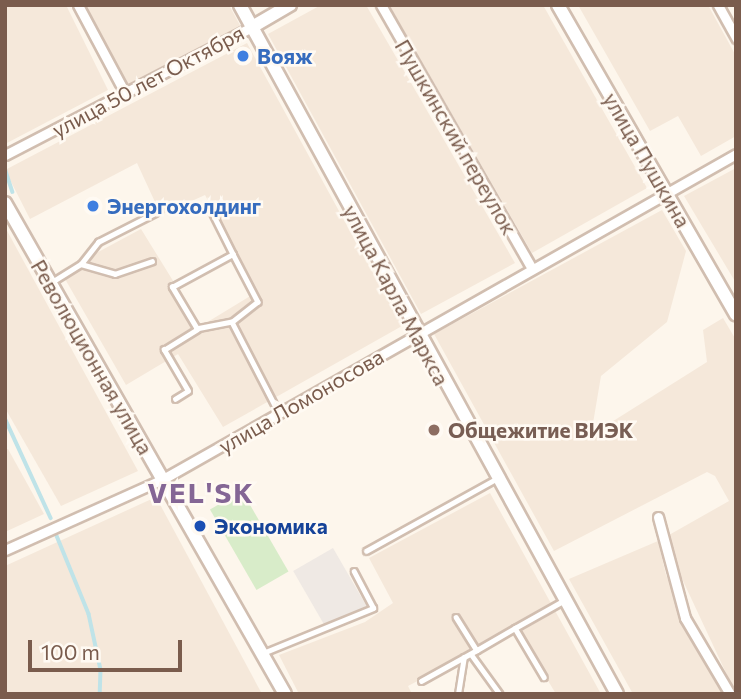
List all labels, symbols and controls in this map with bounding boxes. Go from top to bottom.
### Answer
street label: улица 50 лет Октября [48,20,248,142]
street label: Пушкинский переулок [390,35,522,239]
place label: Вояж [257,43,313,69]
marker: Вояж [235,48,251,64]
street label: улица Пушкина [598,88,696,232]
place label: Энергохолдинг [107,193,261,219]
marker: Энергохолдинг [85,198,101,214]
street label: улица Карла Маркса [338,200,454,390]
street label: Революционная улица [26,255,158,459]
street label: улица Ломоносова [214,343,388,459]
place label: Общежитие ВИЭК [448,417,633,443]
marker: Общежитие ВИЭК [426,422,442,438]
district label: VEL'SK [148,475,254,509]
place label: Экономика [214,513,328,539]
marker: Экономика [192,518,208,534]
scale bar [32,626,186,670]
text: 100 m [41,639,100,664]

